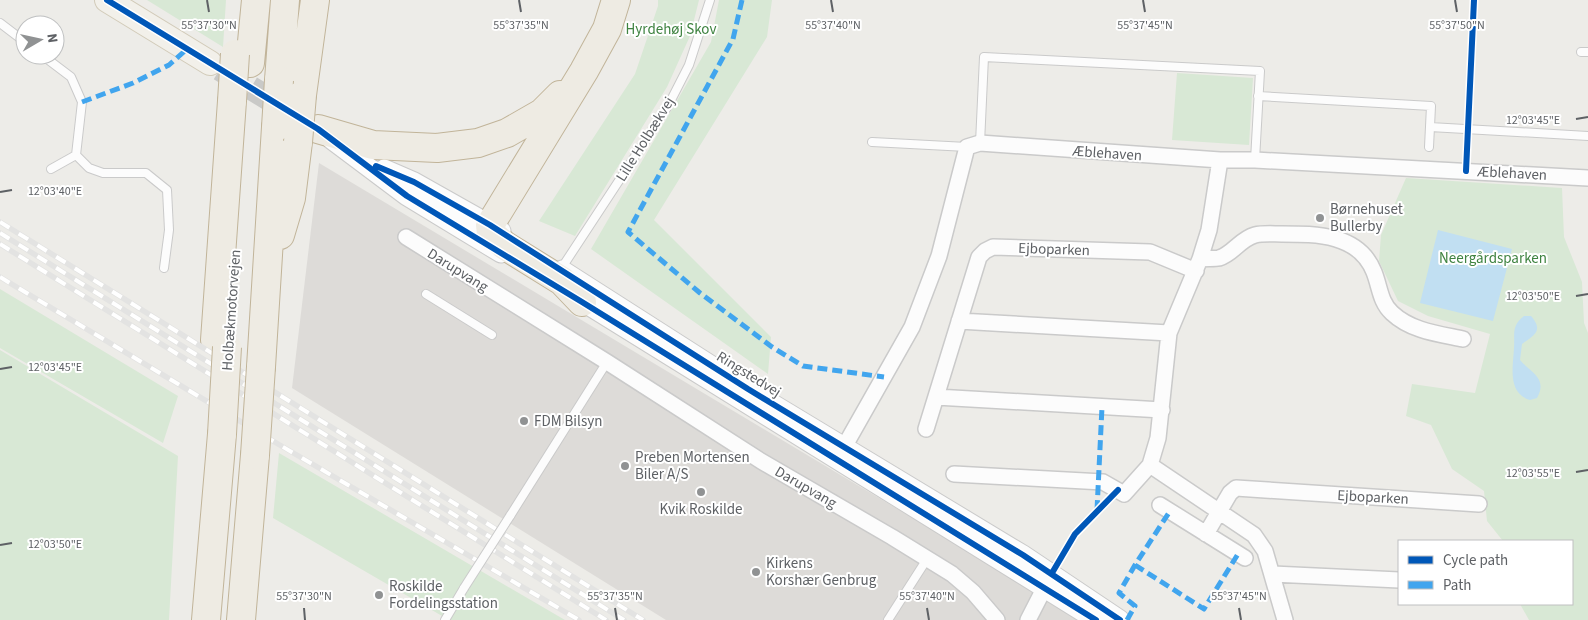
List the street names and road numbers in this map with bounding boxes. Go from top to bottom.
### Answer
street label: Lille Holbækvej [611,93,680,186]
street label: Æblehaven [1071,141,1143,166]
street label: Æblehaven [1476,161,1548,186]
street label: Ejboparken [1018,238,1090,261]
street label: Darupvang [423,243,493,298]
street label: Holbækmotorvejen [217,249,246,371]
street label: Ringstedvej [712,346,785,403]
street label: Darupvang [771,461,841,514]
street label: Ejboparken [1337,485,1409,510]

